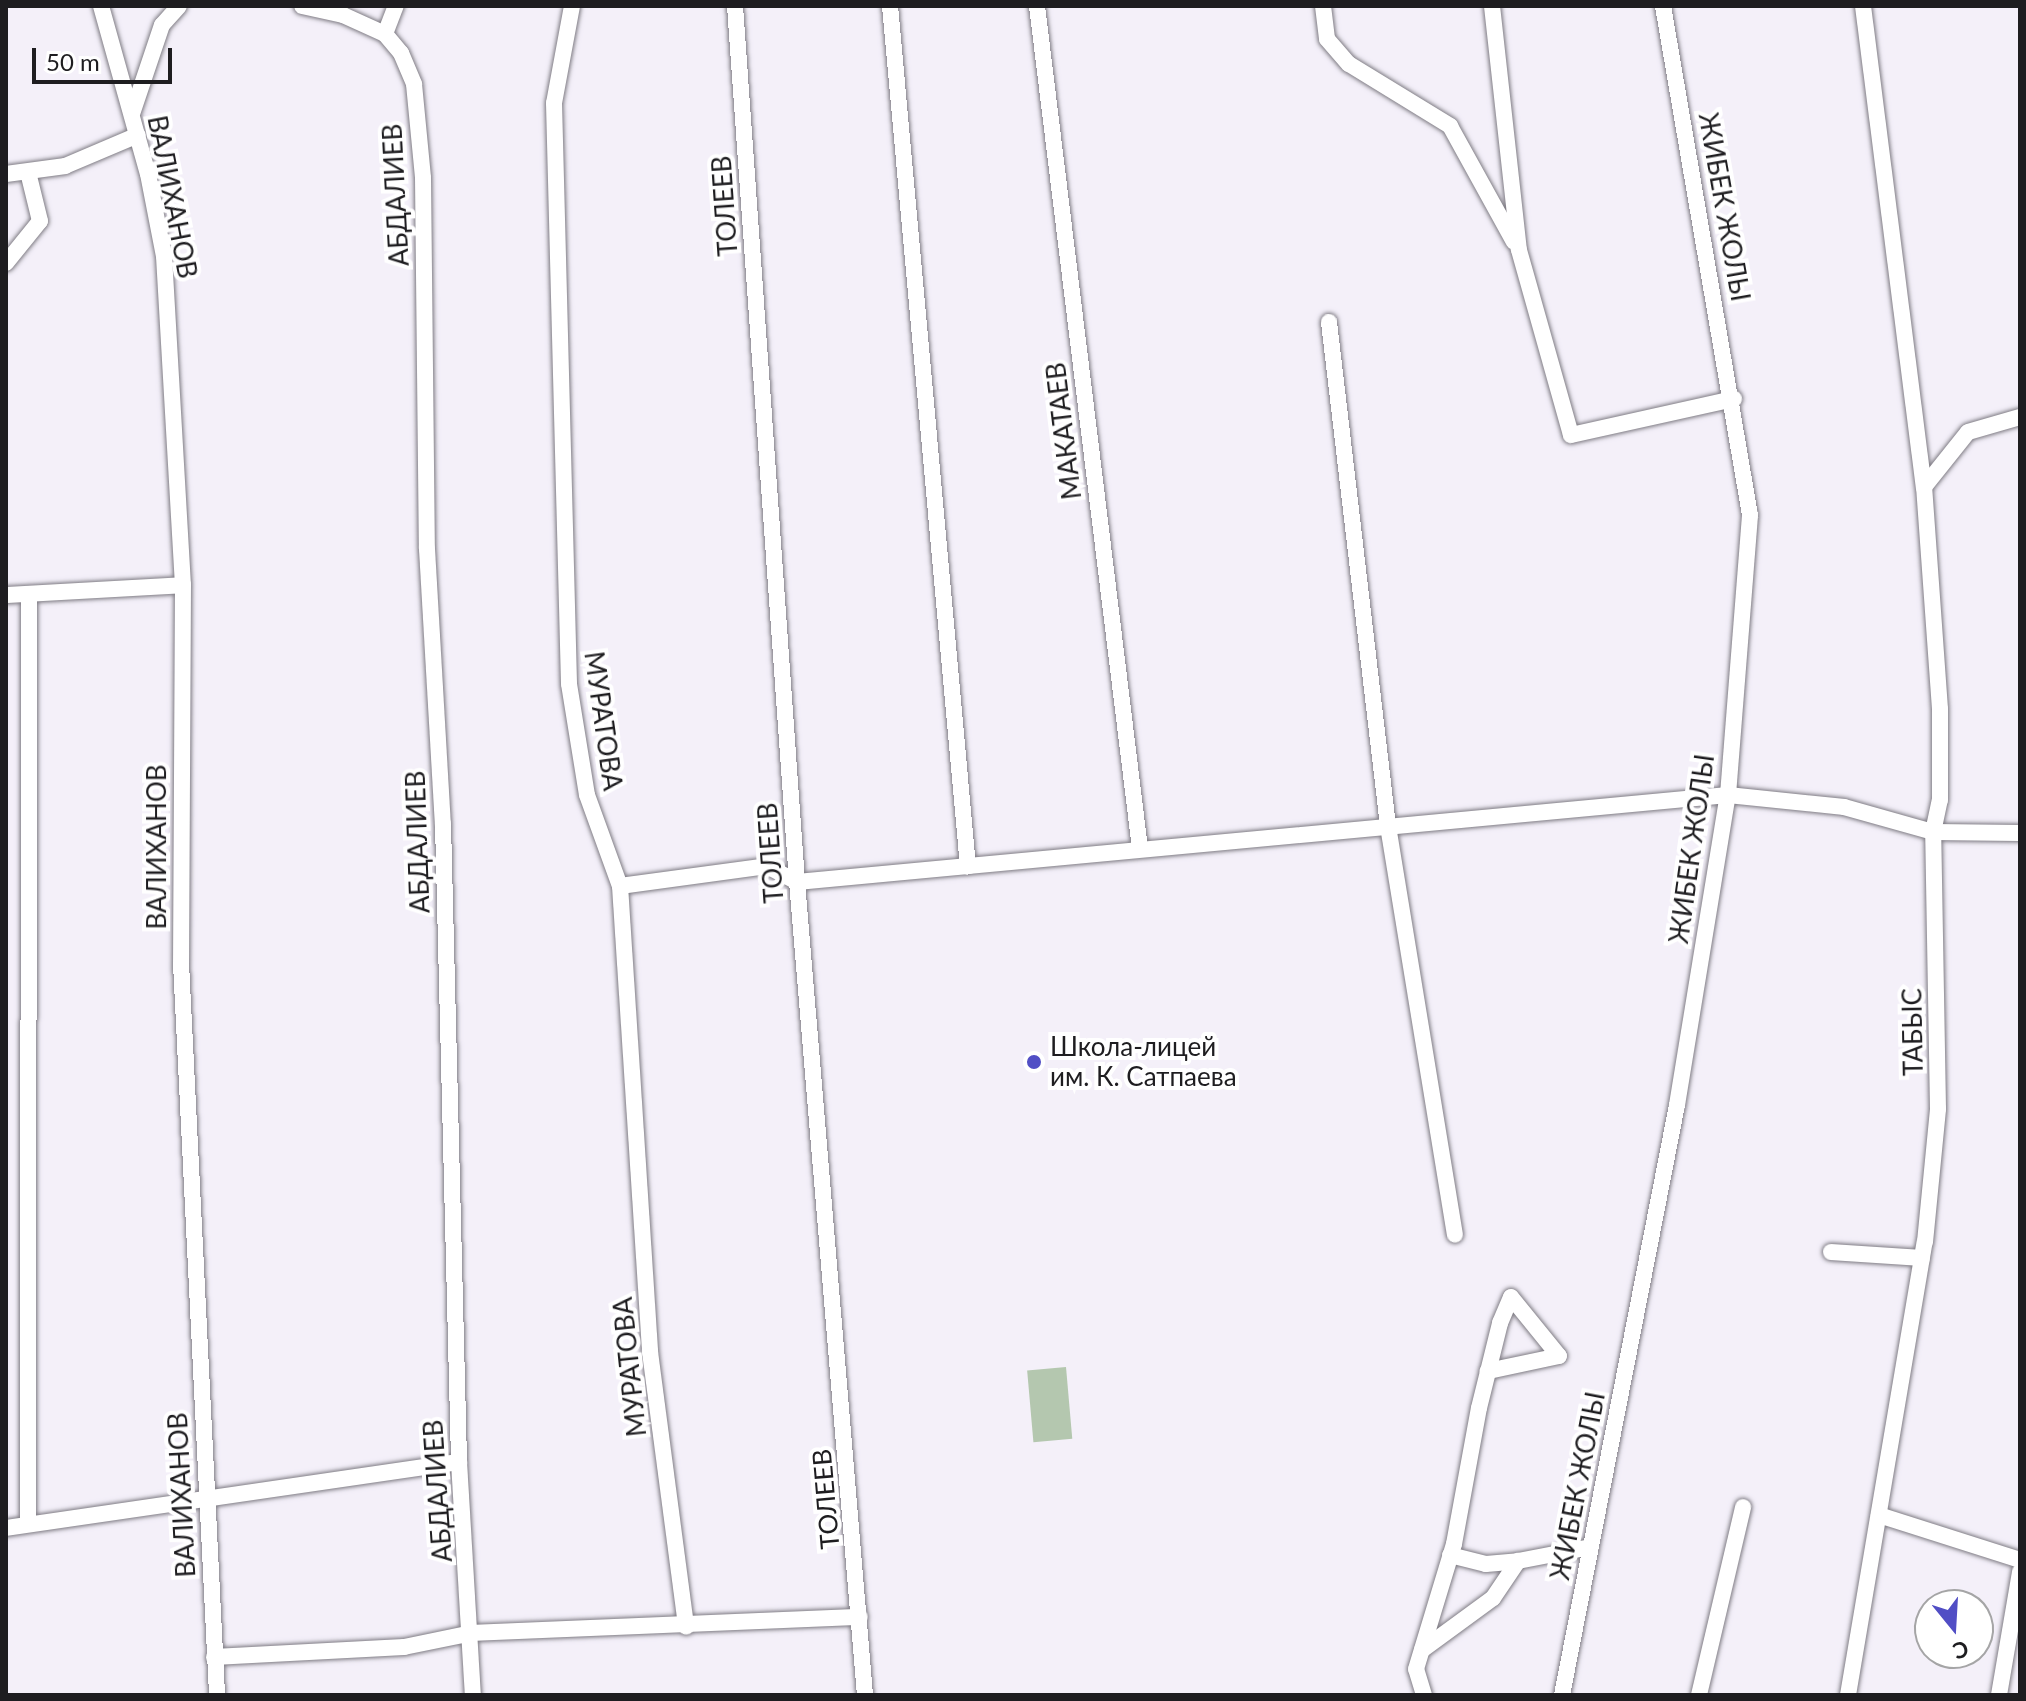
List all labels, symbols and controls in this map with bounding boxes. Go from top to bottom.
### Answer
scale bar [36,32,176,82]
text: 50 m [46,47,100,76]
street label: ЖИБЕК ЖОЛЫ [1692,110,1756,304]
street label: ВАЛИХАНОВ [141,113,203,281]
street label: АБДАЛИЕВ [377,123,415,267]
street label: ТОЛЕЕВ [706,155,744,257]
street label: МАКАТАЕВ [1040,361,1088,501]
street label: МУРАТОВА [578,650,628,792]
street label: ЖИБЕК ЖОЛЫ [1663,752,1721,946]
street label: ВАЛИХАНОВ [141,764,173,930]
street label: АБДАЛИЕВ [400,770,436,914]
street label: ТОЛЕЕВ [752,802,790,904]
street label: ТАБЫС [1897,988,1929,1076]
place label: Школа-лицей им. К. Сатпаева [1050,1031,1237,1092]
marker: Школа-лицей им. К. Сатпаева [1025,1053,1043,1071]
street label: МУРАТОВА [607,1296,653,1438]
street label: ЖИБЕК ЖОЛЫ [1544,1389,1612,1583]
street label: ВАЛИХАНОВ [162,1412,202,1578]
street label: АБДАЛИЕВ [417,1419,459,1563]
street label: ТОЛЕЕВ [806,1448,846,1550]
north arrow [1914,1589,1994,1669]
text: С [1950,1635,1972,1665]

